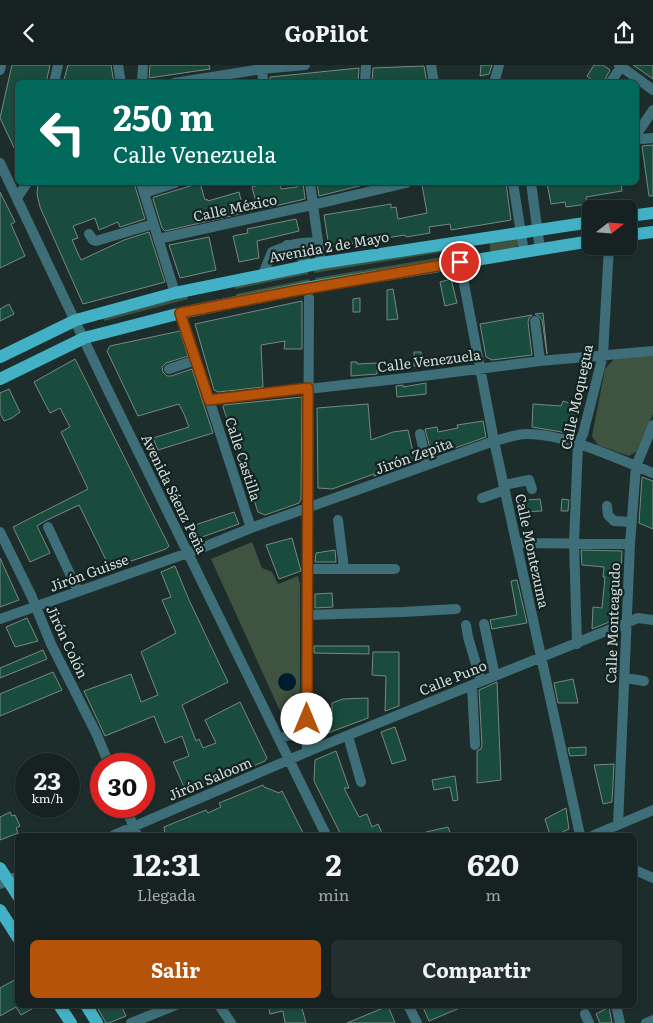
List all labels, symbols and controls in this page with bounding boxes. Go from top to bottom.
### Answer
text: GoPilot [284,16,369,49]
icon: back [15,19,43,47]
icon: share [610,19,638,47]
text: 250 m [113,90,214,142]
icon: left [30,100,95,165]
text: Calle Venezuela [113,137,276,170]
street label: Calle México [191,188,279,226]
north arrow [582,200,638,255]
map controls [582,200,637,255]
street label: Avenida 2 de Mayo [267,226,391,266]
pin [439,241,481,283]
icon: arrive [446,248,474,276]
street label: Calle Moquegua [555,342,597,451]
street label: Calle Venezuela [376,344,482,376]
street label: Calle Castilla [221,414,267,504]
street label: Avenida Sáenz Peña [137,430,213,557]
street label: Jirón Zepita [372,432,456,478]
street label: Calle Montezuma [511,492,555,610]
street label: Jirón Guisse [46,548,131,596]
street label: Calle Monteagudo [600,562,624,684]
street label: Jirón Colón [42,602,94,681]
street label: Calle Puno [416,654,489,700]
position arrow [280,692,332,744]
street label: Jirón Saloom [165,751,255,805]
speed limit sign: 30 [90,753,155,818]
text: 23 [34,761,61,798]
text: km/h [32,789,63,807]
text: 12:31 [133,841,200,885]
text: 2 [326,841,342,885]
text: 620 [467,841,519,885]
text: Llegada [137,882,196,906]
text: min [318,882,349,906]
text: m [485,882,501,906]
button: Salir [30,940,321,998]
button: Compartir [331,940,622,998]

